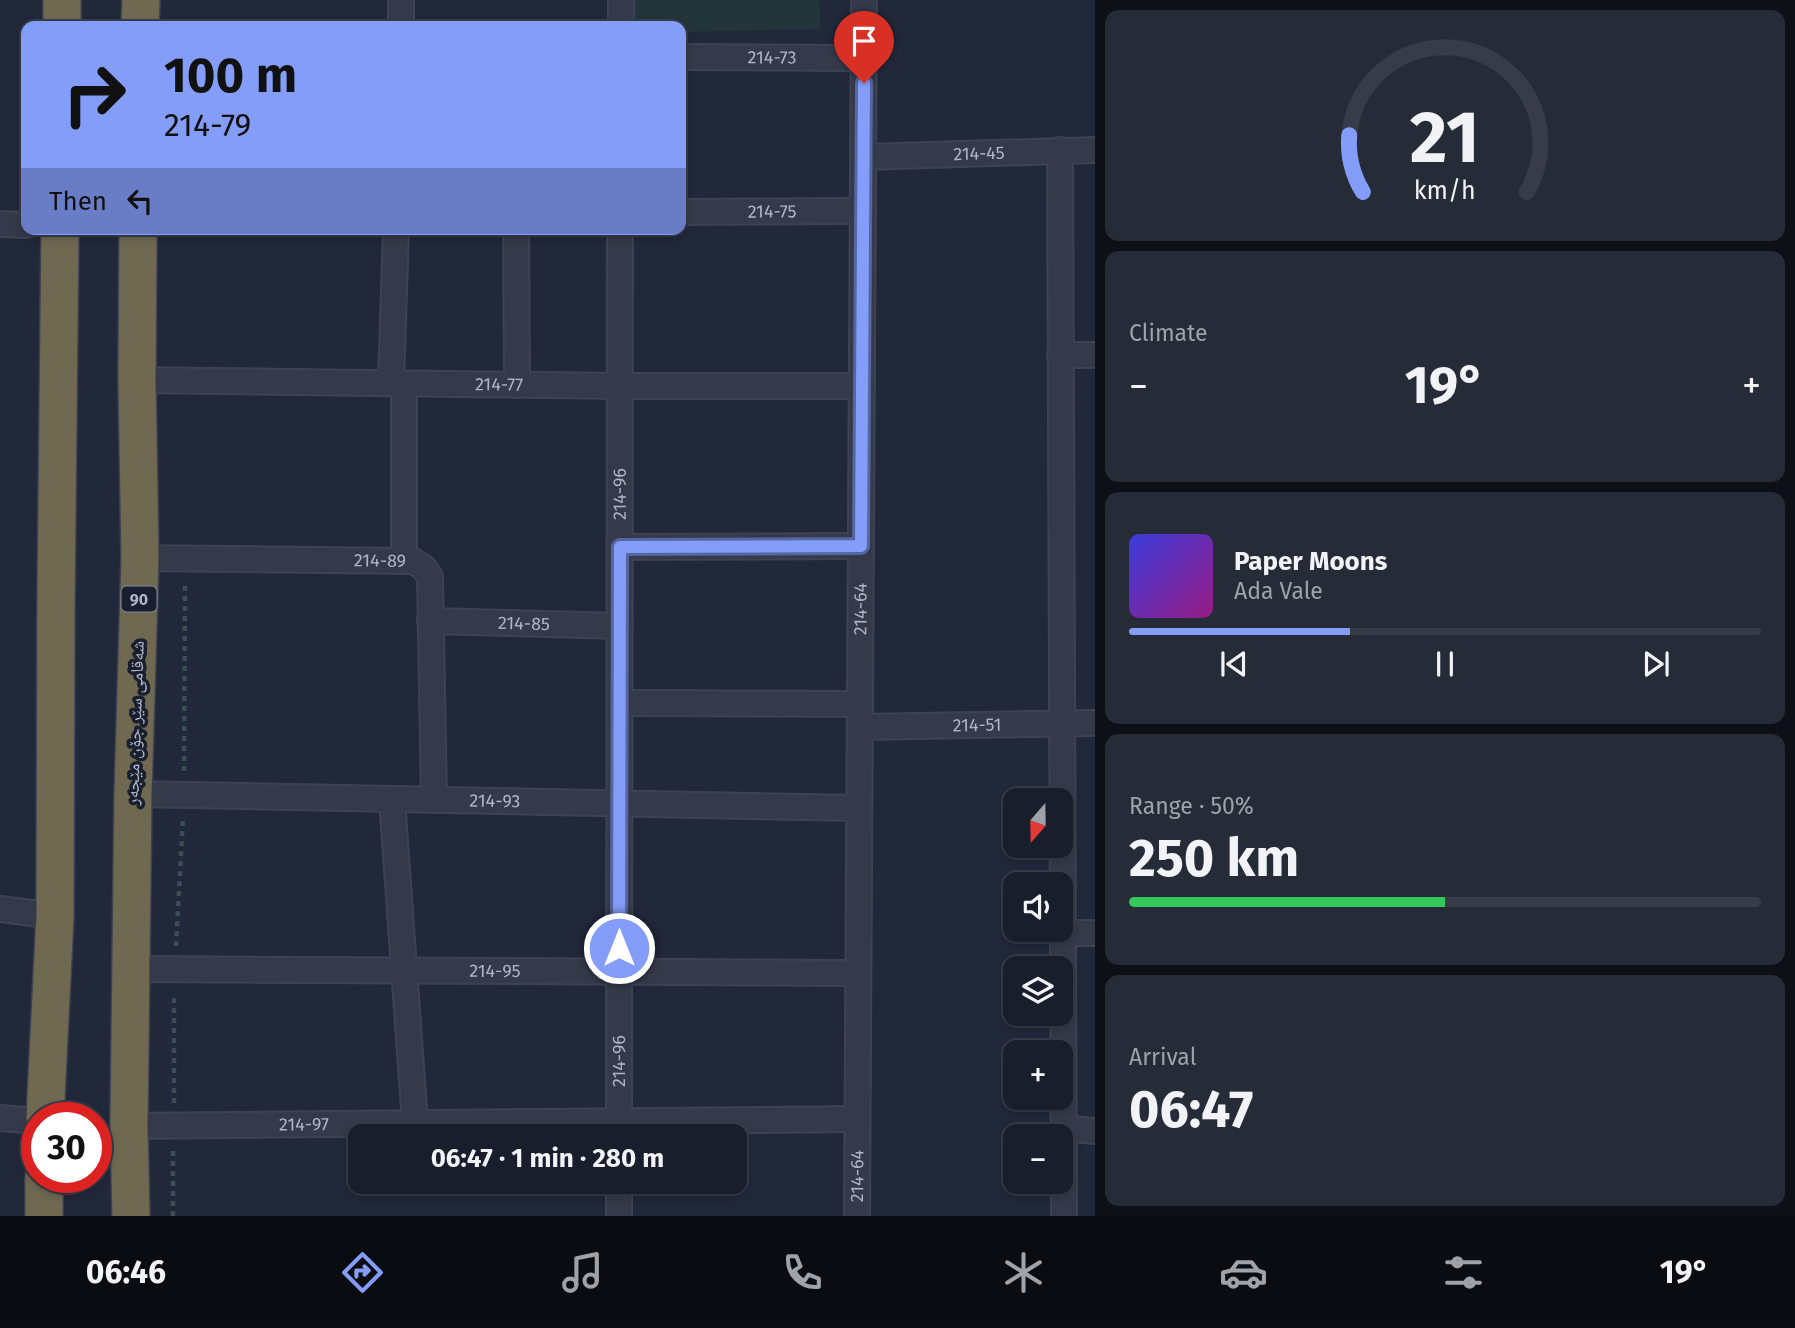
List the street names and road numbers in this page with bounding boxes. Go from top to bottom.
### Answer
street label: 214-73 [748,46,796,69]
street label: 214-45 [953,142,1005,165]
street label: 214-75 [748,200,796,223]
street label: 214-77 [475,373,523,396]
street label: 214-96 [609,468,631,520]
street label: 214-89 [354,549,406,572]
street label: 214-64 [849,582,872,635]
road number: 90 [122,586,156,612]
street label: 214-85 [498,612,550,635]
street label: شەقامی سێر جۆن مێجەر [121,640,149,807]
street label: 214-51 [952,714,1002,736]
street label: 214-93 [469,789,521,812]
street label: 214-95 [469,960,521,982]
street label: 214-96 [608,1035,630,1087]
street label: 214-97 [279,1113,329,1136]
street label: 214-64 [846,1149,868,1202]

